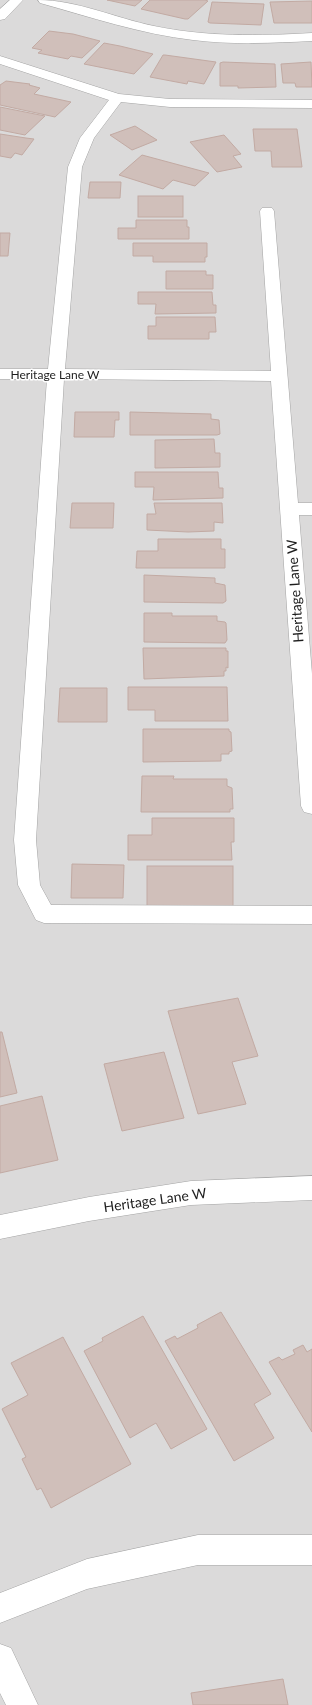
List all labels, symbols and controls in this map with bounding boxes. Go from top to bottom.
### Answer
street label: Heritage Lane W [11,367,100,382]
street label: Heritage Lane W [282,538,307,643]
street label: Heritage Lane W [102,1184,208,1215]

